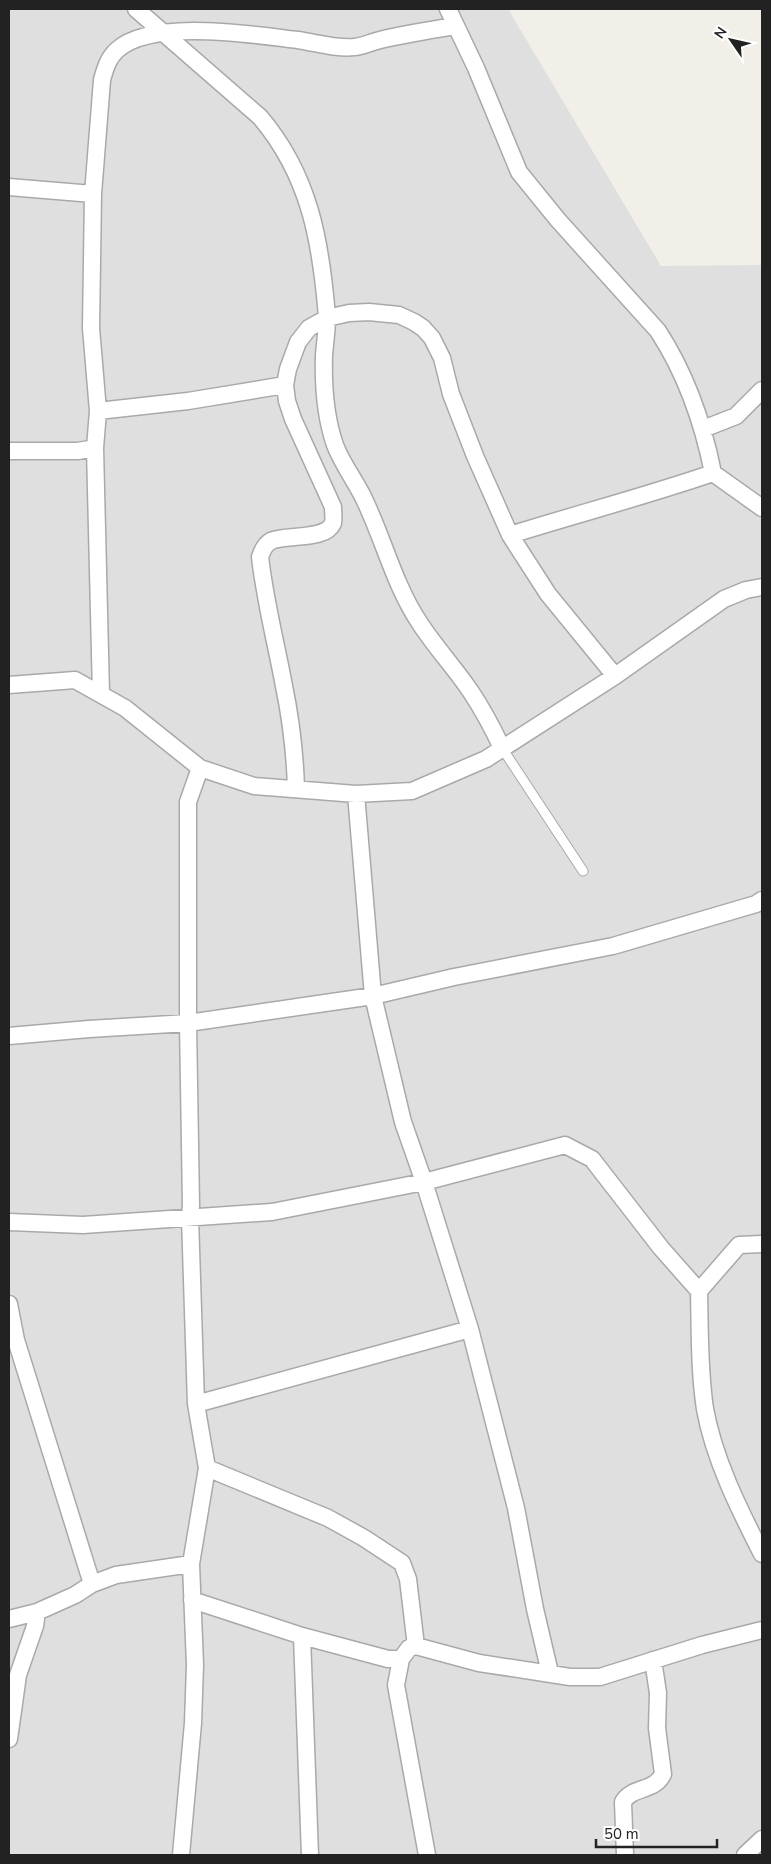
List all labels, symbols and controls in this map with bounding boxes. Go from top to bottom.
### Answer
north arrow [706,15,756,65]
text: N [710,23,731,43]
scale bar [596,1816,717,1848]
text: 50 m [604,1824,639,1844]

